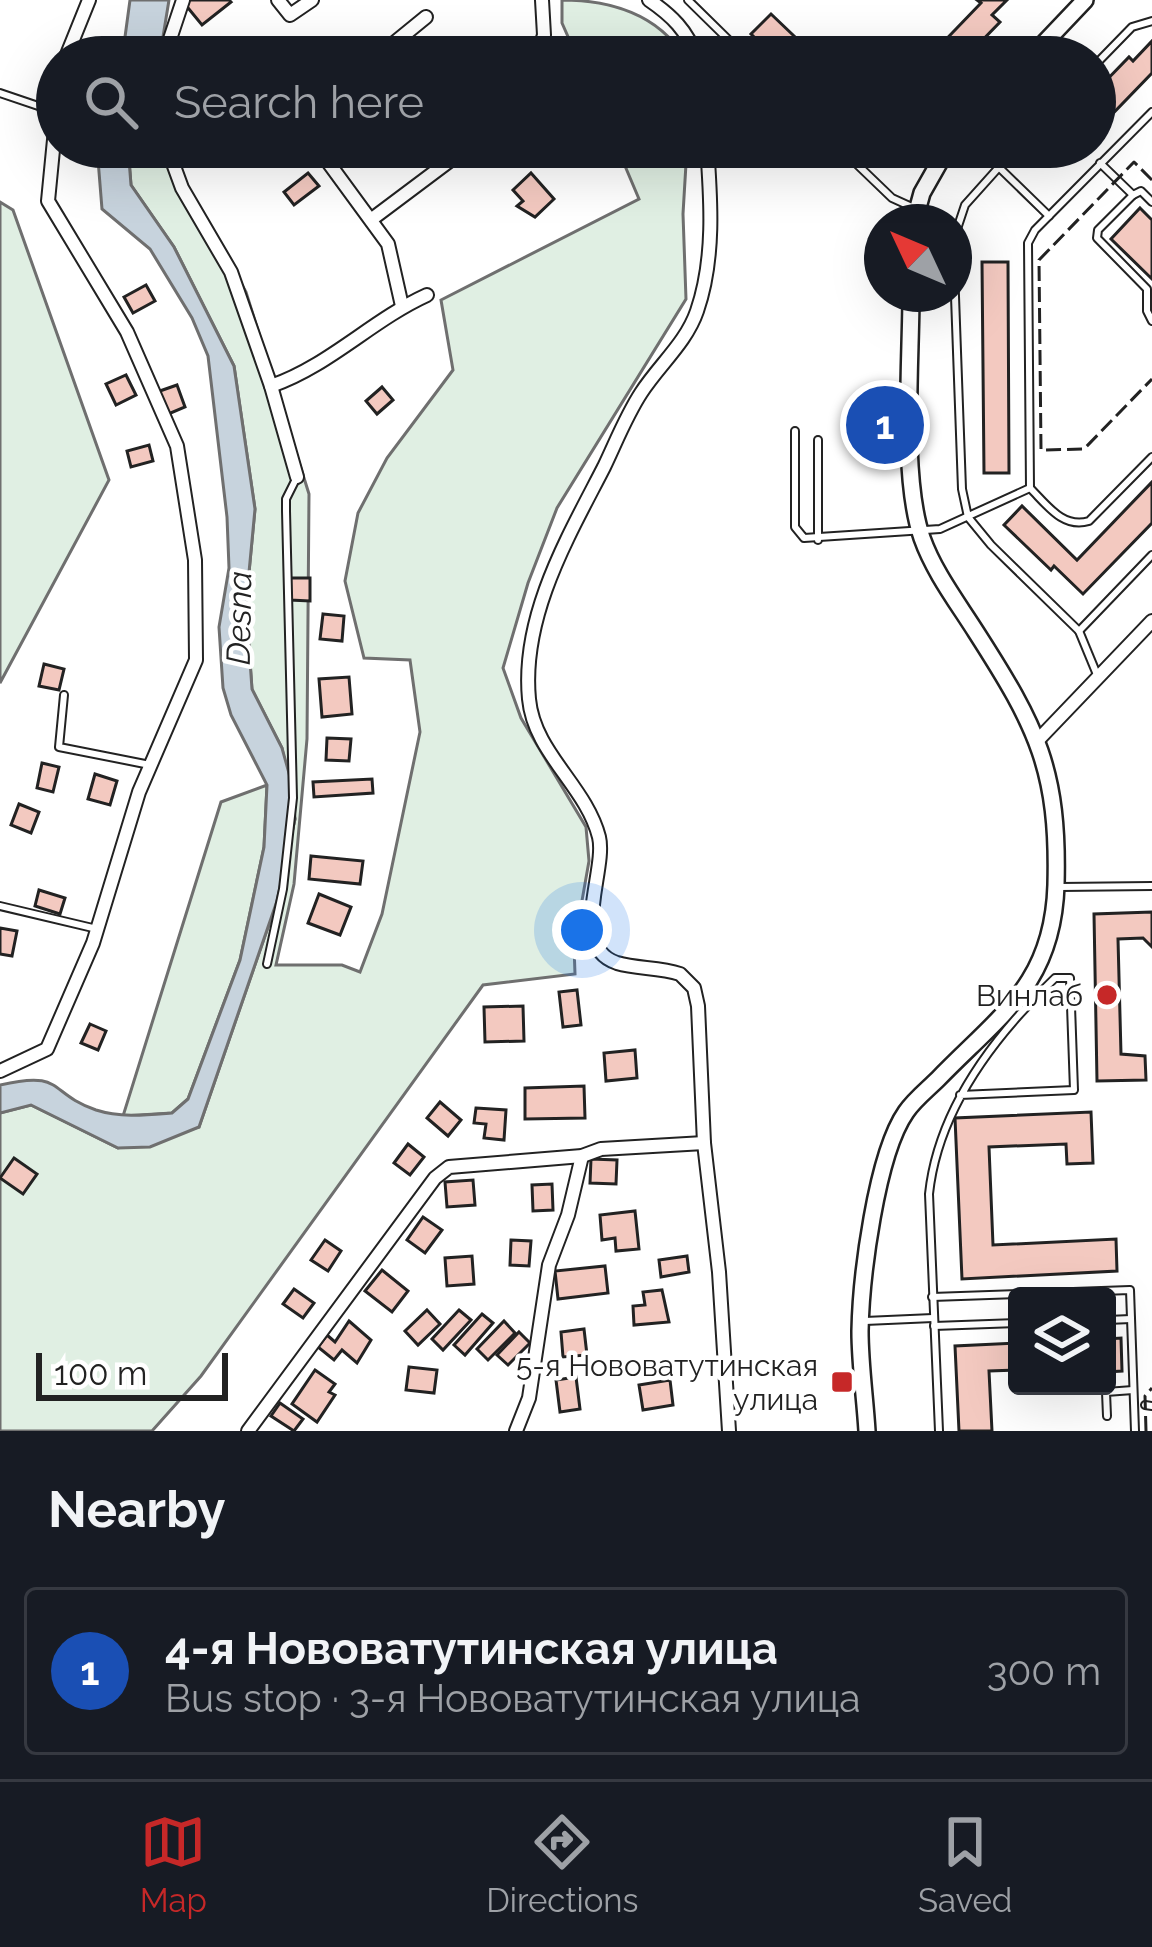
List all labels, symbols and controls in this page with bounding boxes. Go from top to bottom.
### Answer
search box [36,36,1116,168]
icon: search [78,69,144,135]
text: Search here [174,76,424,129]
north arrow [864,204,972,312]
pin: 1 [846,380,924,470]
water label: Desna [219,571,259,665]
your location [552,900,612,960]
place label: Винлаб [976,978,1083,1013]
marker: Винлаб [1094,982,1120,1008]
map controls [1008,1287,1116,1395]
button: layers [1008,1287,1116,1395]
scale bar [36,1347,228,1400]
place label: 5-я Нововатутинская улица [516,1348,818,1417]
text: 100 m [54,1354,147,1393]
marker: 5-я Нововатутинская улица [829,1369,855,1395]
text: Nearby [48,1479,225,1539]
text: 4-я Нововатутинская улица [165,1622,778,1675]
text: 1 [80,1648,100,1694]
text: 300 m [987,1648,1101,1694]
text: Bus stop · 3-я Нововатутинская улица [165,1675,860,1721]
tab: Map [140,1809,207,1920]
tab: Directions [486,1809,639,1920]
tab: Saved [918,1809,1012,1920]

